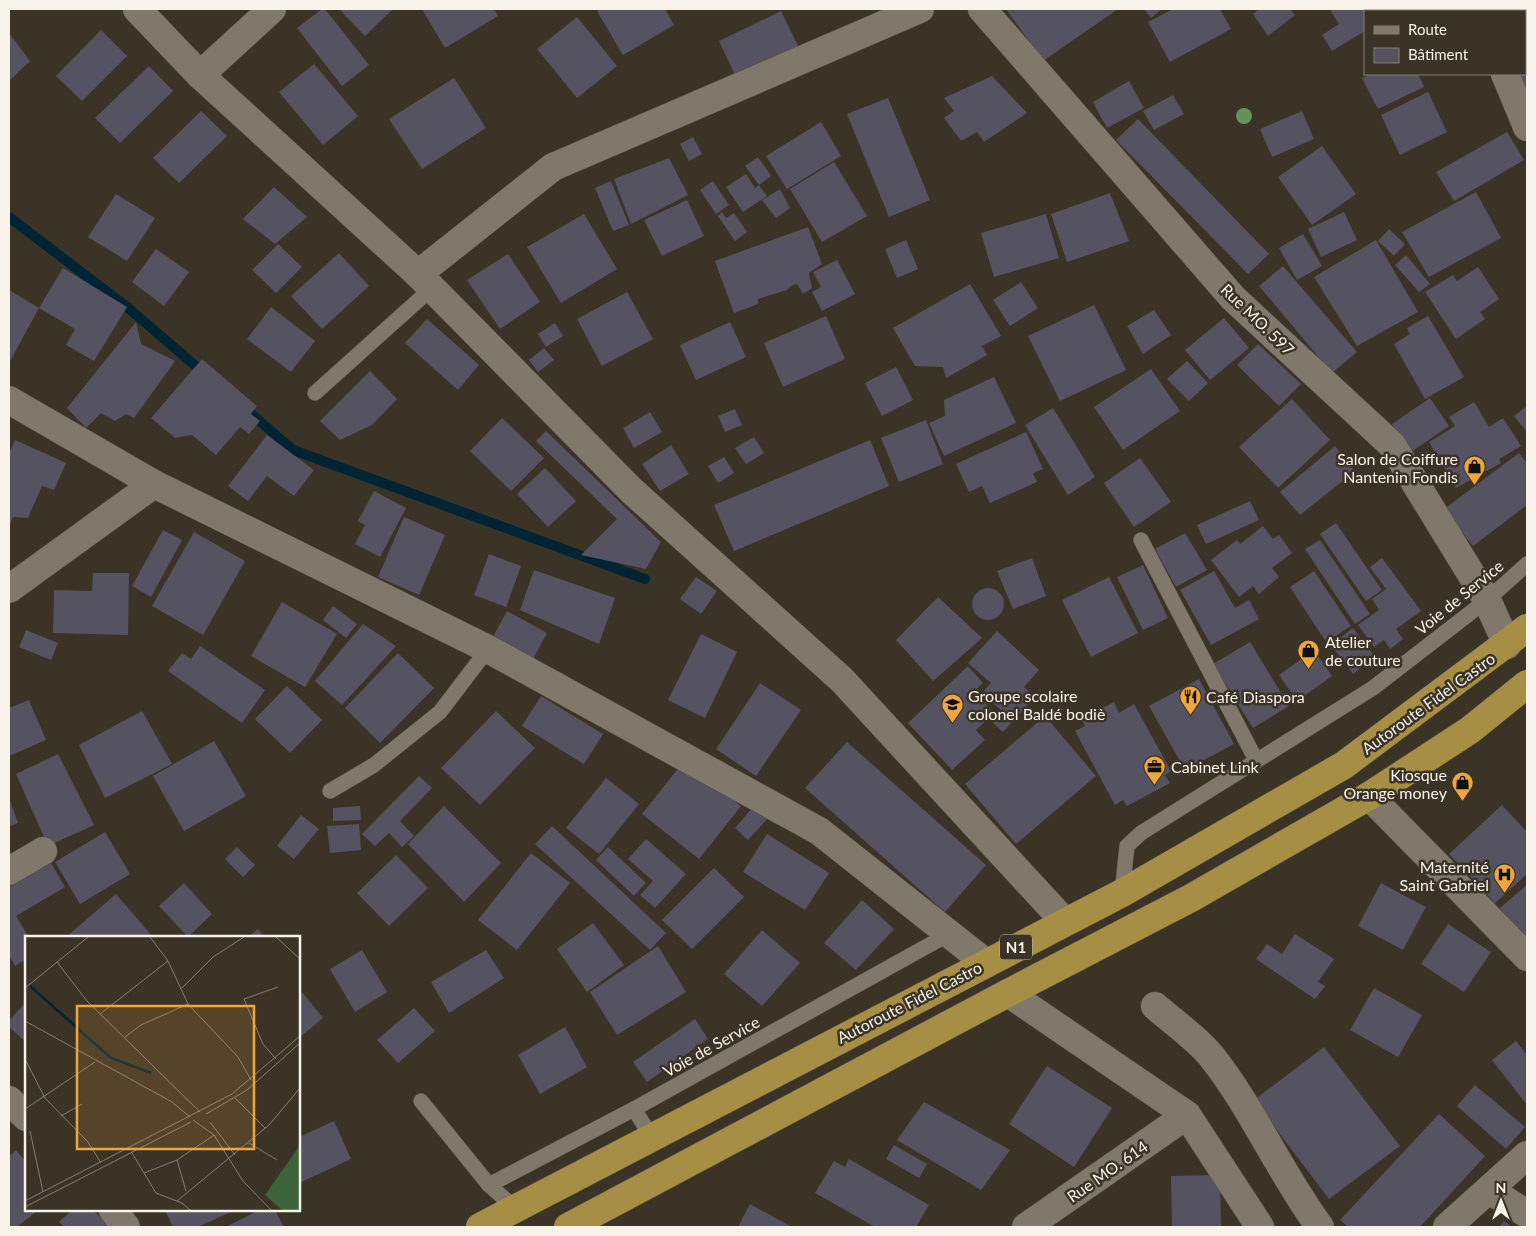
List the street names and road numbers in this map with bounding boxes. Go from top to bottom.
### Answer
street label: Rue MO. 597 [1218,279,1298,359]
street label: Voie de Service [1411,556,1507,638]
street label: Autoroute Fidel Castro [1358,648,1498,758]
road number: N1 [1000,934,1032,960]
street label: Autoroute Fidel Castro [833,957,985,1047]
street label: Voie de Service [659,1012,763,1080]
street label: Rue MO. 614 [1063,1136,1151,1206]

